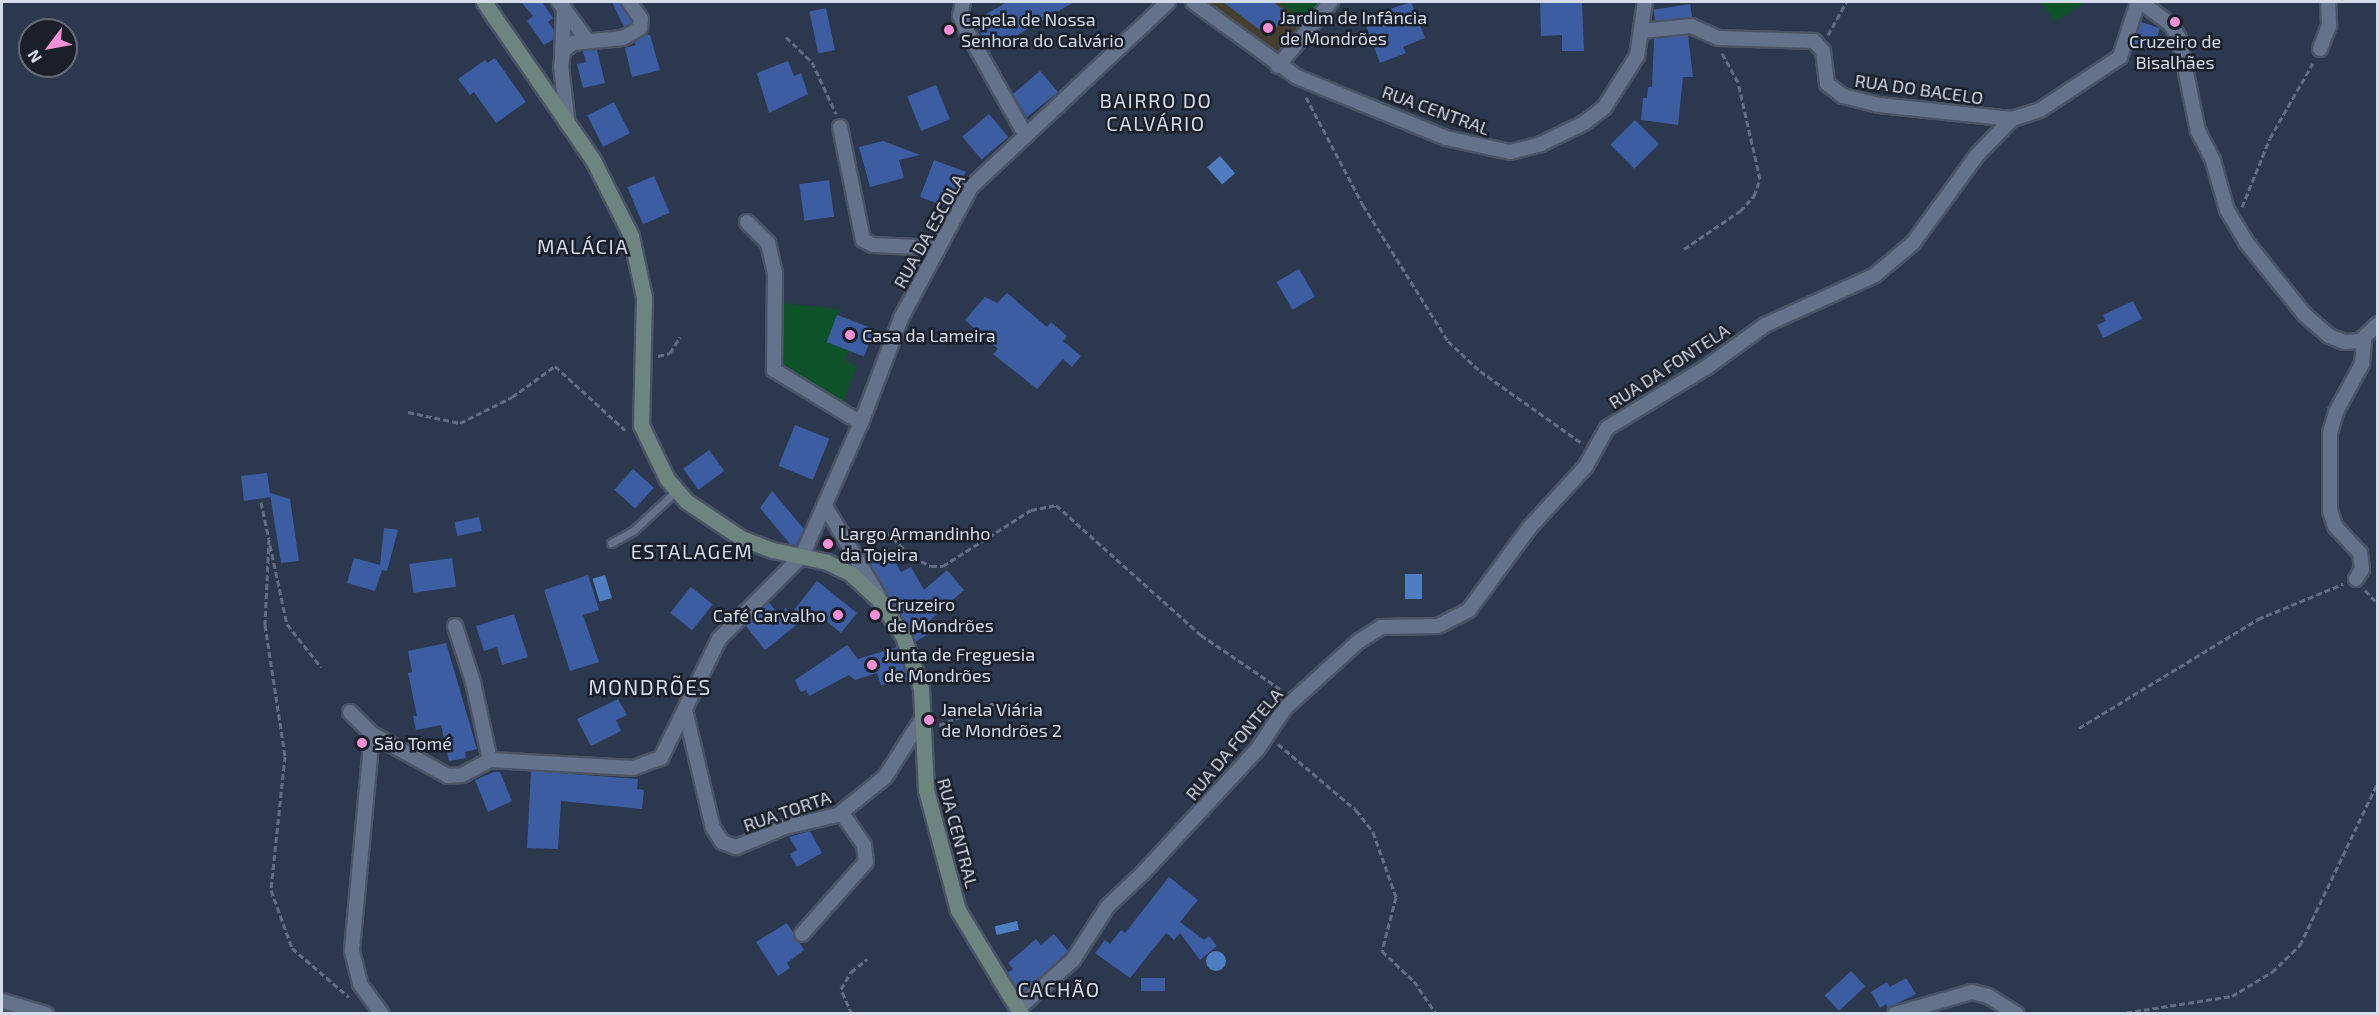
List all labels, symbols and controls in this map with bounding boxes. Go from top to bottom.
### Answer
place label: Jardim de Infância de Mondrões [1280,7,1427,50]
place label: Capela de Nossa Senhora do Calvário [961,9,1124,52]
marker: Cruzeiro de Bisalhães [2168,15,2182,29]
north arrow [18,18,78,78]
marker: Jardim de Infância de Mondrões [1261,21,1275,35]
marker: Capela de Nossa Senhora do Calvário [942,23,956,37]
place label: Cruzeiro de Bisalhães [2129,31,2221,74]
text: N [23,47,45,67]
street label: RUA DO BACELO [1853,69,1985,109]
street label: RUA CENTRAL [1379,80,1493,140]
district label: BAIRRO DO CALVÁRIO [1100,89,1212,136]
street label: RUA DA ESCOLA [889,170,969,292]
district label: MALÁCIA [537,234,629,258]
street label: RUA DA FONTELA [1604,319,1734,413]
place label: Casa da Lameira [862,324,996,346]
marker: Casa da Lameira [843,328,857,342]
place label: Largo Armandinho da Tojeira [840,523,991,566]
marker: Largo Armandinho da Tojeira [821,537,835,551]
district label: ESTALAGEM [631,539,753,563]
place label: Cruzeiro de Mondrões [887,594,994,636]
place label: Café Carvalho [713,604,826,626]
marker: Café Carvalho [831,608,845,622]
marker: Cruzeiro de Mondrões [868,608,882,622]
place label: Junta de Freguesia de Mondrões [884,644,1035,686]
marker: Junta de Freguesia de Mondrões [865,658,879,672]
district label: MONDRÕES [588,674,712,700]
street label: RUA DA FONTELA [1181,683,1287,805]
place label: Janela Viária de Mondrões 2 [941,699,1062,742]
marker: Janela Viária de Mondrões 2 [922,713,936,727]
place label: São Tomé [374,732,452,754]
marker: São Tomé [355,736,369,750]
street label: RUA CENTRAL [933,775,983,891]
street label: RUA TORTA [740,786,834,836]
district label: CACHÃO [1017,977,1101,1001]

